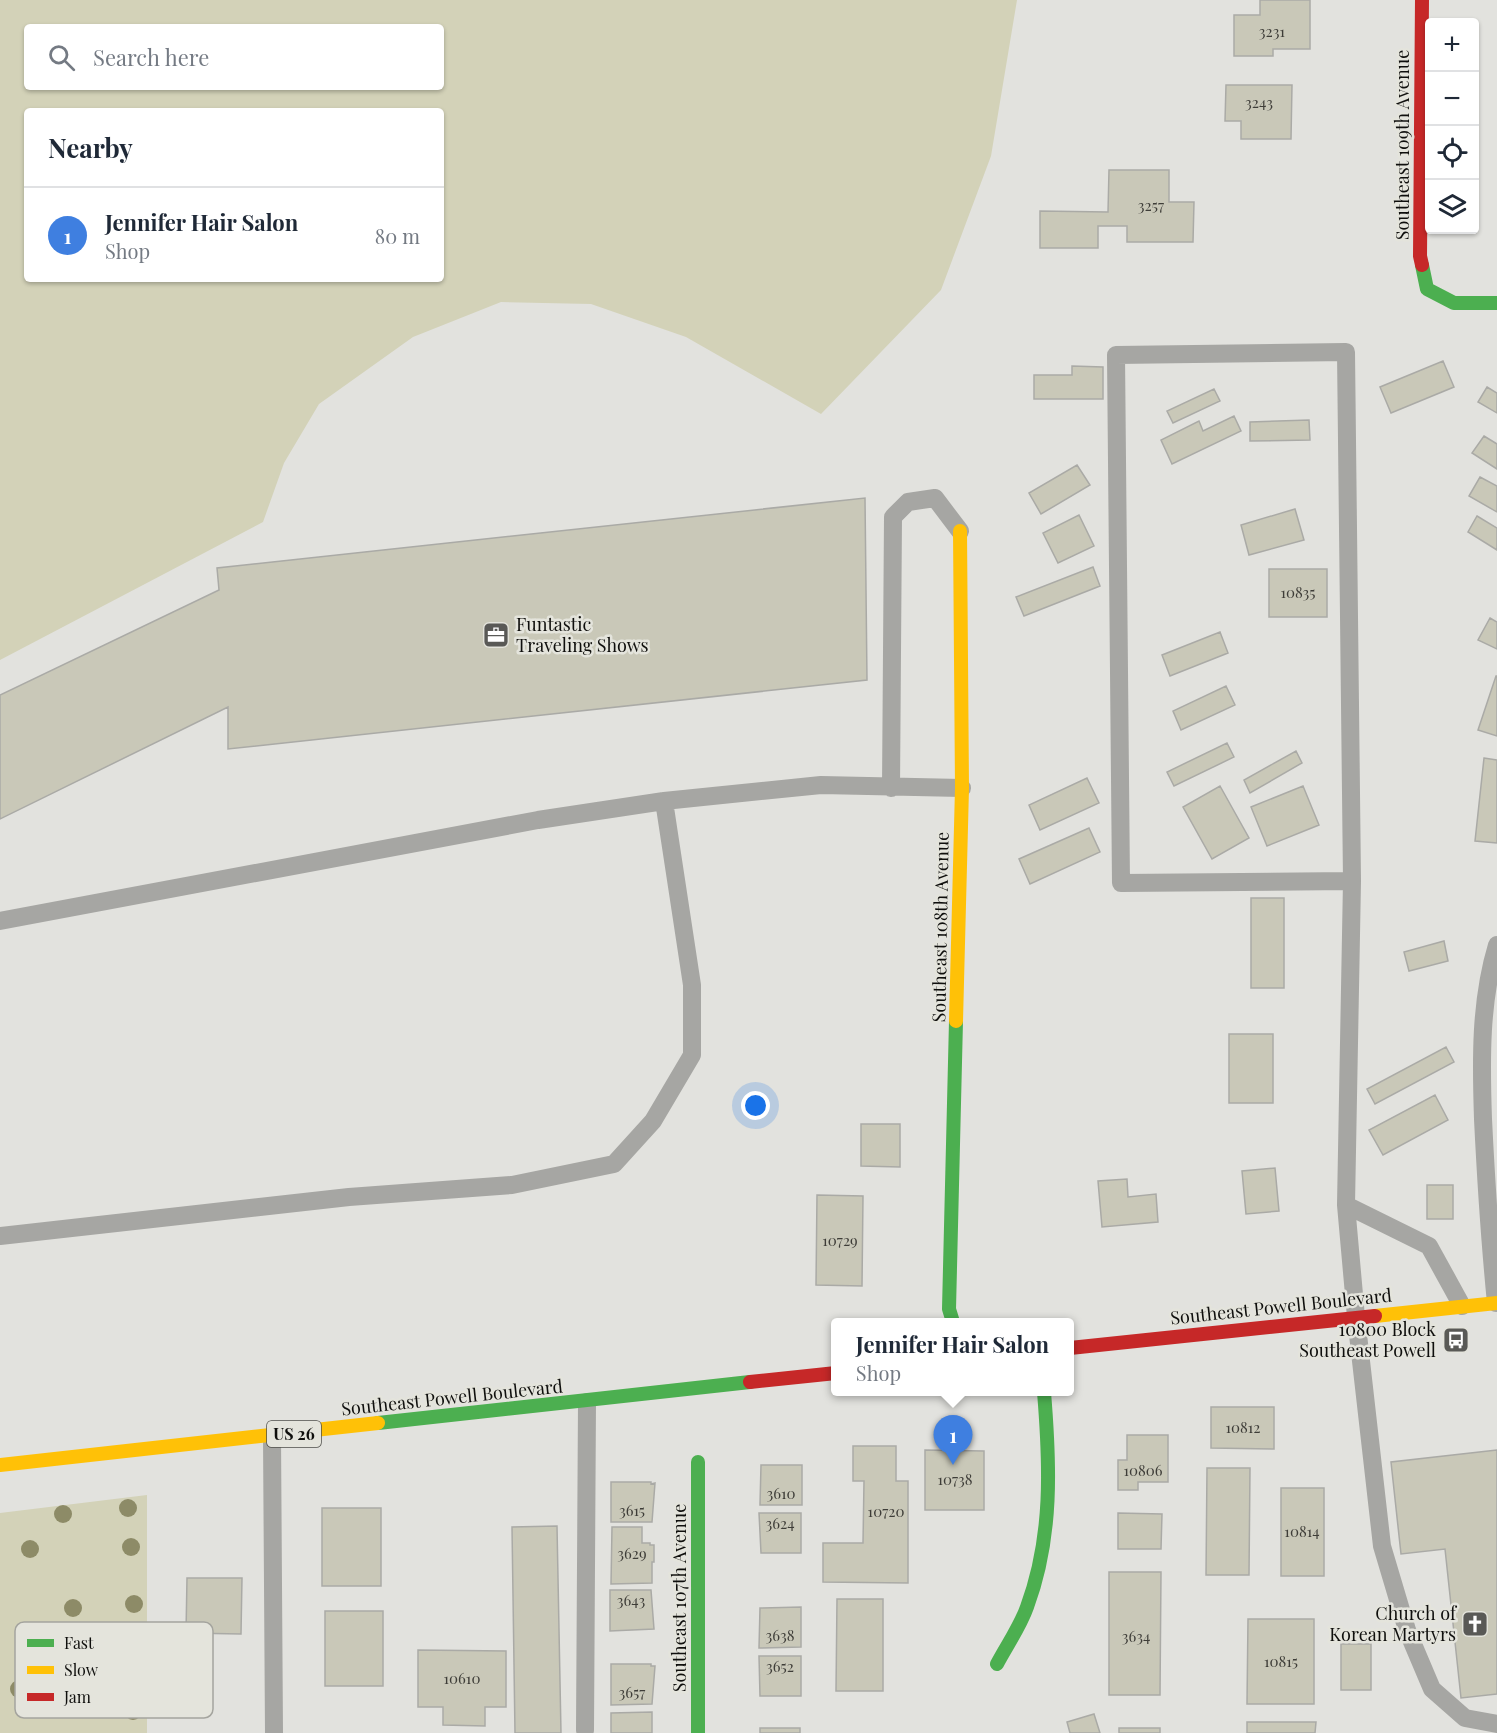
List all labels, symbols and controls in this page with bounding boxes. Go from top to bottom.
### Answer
map controls [1425,18,1479,234]
button: + [1425,18,1479,72]
house number: 3231 [1259,21,1286,41]
search box [24,24,444,90]
icon: search [45,41,78,74]
text: Search here [93,42,209,72]
street label: Southeast 109th Avenue [1390,50,1414,240]
button: − [1425,72,1479,126]
house number: 3243 [1245,92,1273,112]
button: locate [1425,126,1479,180]
text: Nearby [48,130,133,165]
button: layers [1425,180,1479,234]
house number: 3257 [1138,195,1164,215]
text: Jennifer Hair Salon [105,207,298,237]
text: 1 [64,222,71,249]
text: 80 m [375,222,420,249]
text: Shop [105,237,150,264]
house number: 10835 [1280,582,1316,602]
place label: Funtastic Traveling Shows [516,612,649,657]
office icon: Funtastic Traveling Shows [481,620,511,650]
street label: Southeast 108th Avenue [926,831,954,1023]
your location [741,1091,770,1120]
house number: 10729 [822,1230,858,1250]
street label: Southeast Powell Boulevard [1169,1282,1393,1330]
place label: 10800 Block Southeast Powell [1299,1317,1436,1362]
popup [831,1318,1074,1396]
bus stop icon: 10800 Block Southeast Powell [1441,1325,1471,1355]
text: Jennifer Hair Salon [856,1329,1049,1359]
text: Shop [856,1359,901,1386]
street label: Southeast Powell Boulevard [340,1373,564,1421]
pin: 1 [934,1416,972,1465]
house number: 10812 [1225,1417,1261,1437]
road number: US 26 [267,1421,321,1447]
house number: 10806 [1123,1460,1163,1480]
house number: 10738 [937,1469,973,1489]
house number: 3610 [766,1483,796,1503]
house number: 3615 [619,1500,645,1520]
house number: 10720 [868,1501,904,1521]
street label: Southeast 107th Avenue [667,1504,691,1692]
house number: 3624 [765,1513,795,1533]
house number: 10814 [1284,1521,1320,1541]
house number: 3629 [617,1543,647,1563]
house number: 3643 [617,1590,645,1610]
place label: Church of Korean Martyrs [1329,1601,1458,1646]
church icon: Church of Korean Martyrs [1460,1609,1490,1639]
legend [15,1622,213,1718]
house number: 3638 [765,1625,795,1645]
house number: 3634 [1122,1626,1150,1646]
text: Fast [64,1632,94,1653]
house number: 10815 [1264,1651,1298,1671]
house number: 3652 [766,1656,794,1676]
text: Slow [64,1659,99,1680]
house number: 10610 [444,1668,480,1688]
house number: 3657 [619,1682,645,1702]
text: Jam [63,1686,91,1707]

